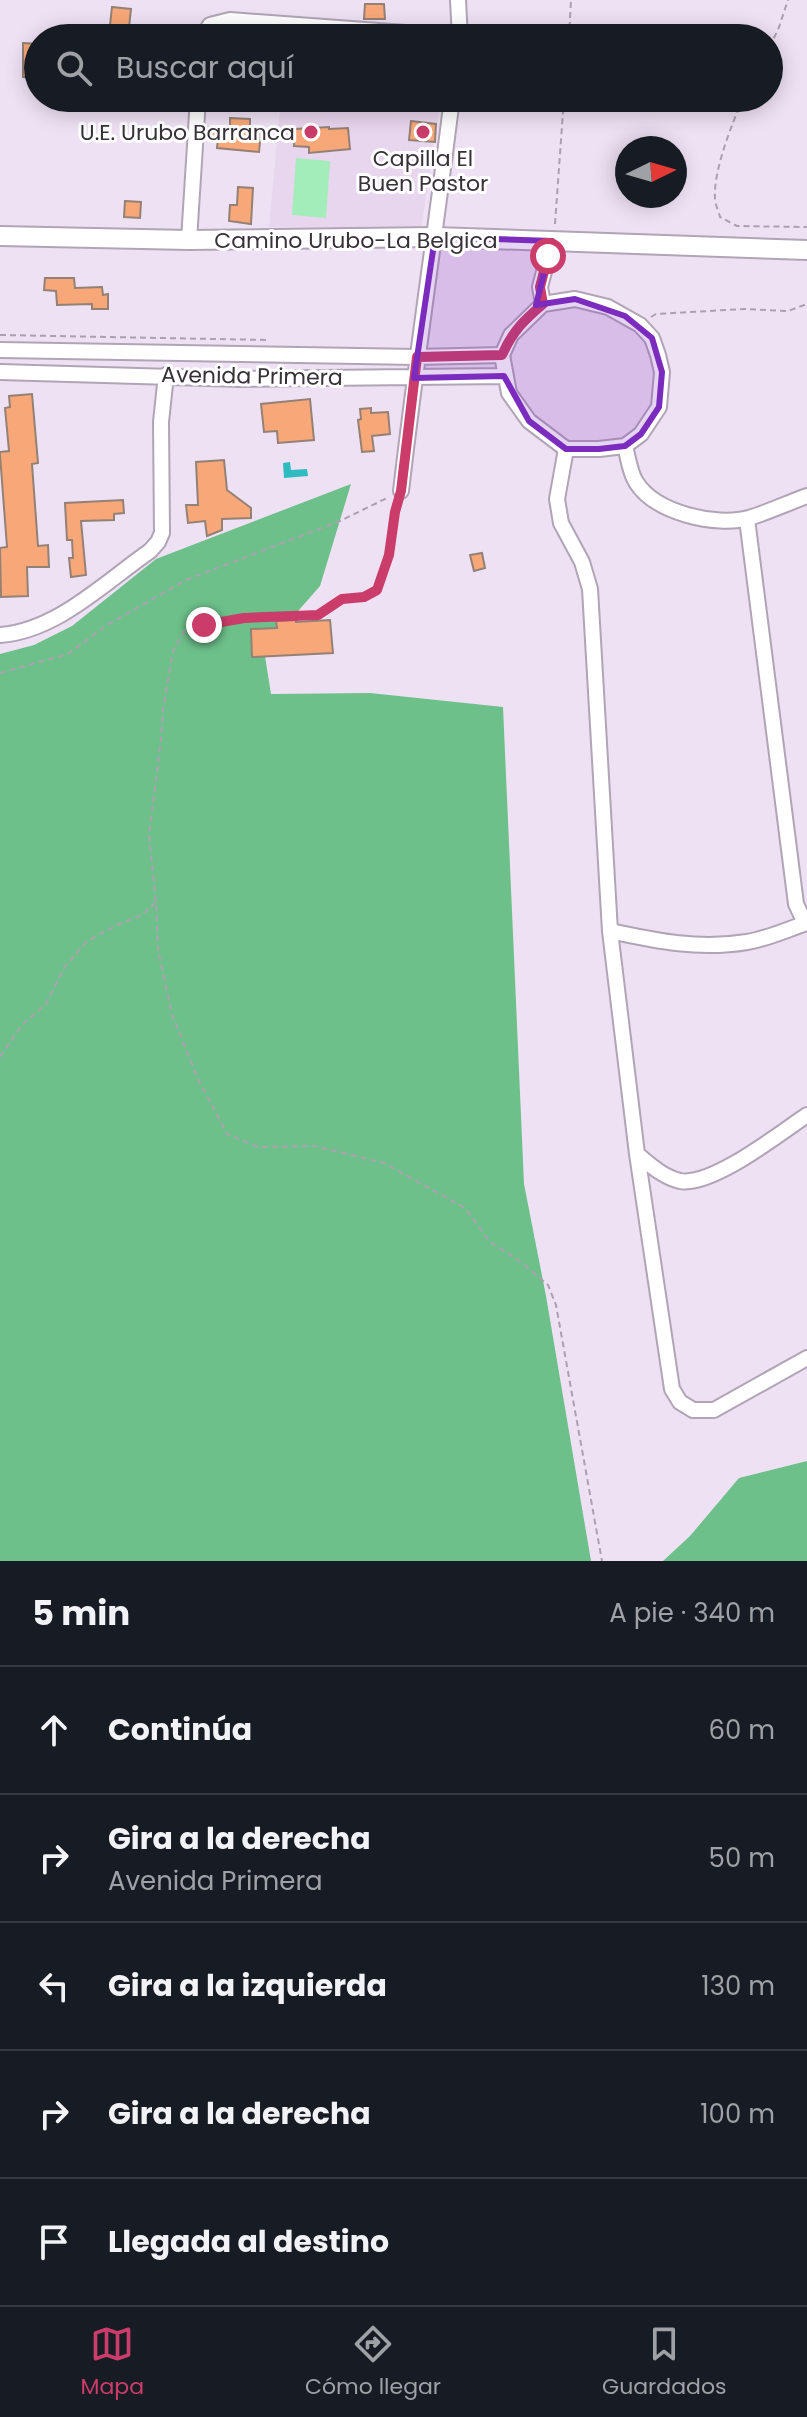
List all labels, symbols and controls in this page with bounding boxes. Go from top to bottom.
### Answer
search box [24,24,783,112]
icon: search [52,46,96,90]
text: Buscar aquí [116,46,294,89]
place label: U.E. Urubo Barranca [80,117,295,148]
marker: U.E. Urubo Barranca [302,123,320,141]
marker: Capilla El Buen Pastor [414,123,432,141]
north arrow [615,136,687,208]
place label: Capilla El Buen Pastor [358,143,488,199]
street label: Camino Urubo-La Belgica [214,225,498,256]
route start [530,238,566,274]
street label: Avenida Primera [161,359,343,393]
route end [186,607,222,643]
text: 5 min [32,1589,130,1637]
text: A pie · 340 m [609,1595,775,1631]
icon: ahead [32,1708,76,1752]
text: Continúa [108,1708,252,1751]
text: 60 m [708,1712,775,1748]
text: Gira a la derecha [108,1817,371,1860]
icon: right [32,1836,76,1880]
text: 50 m [709,1840,775,1876]
text: Avenida Primera [108,1863,323,1899]
icon: left [32,1964,76,2008]
text: Gira a la izquierda [108,1964,387,2007]
text: 130 m [701,1968,775,2004]
icon: right [32,2092,76,2136]
text: Gira a la derecha [108,2092,371,2135]
text: 100 m [700,2096,775,2132]
icon: arrive [32,2220,76,2264]
text: Llegada al destino [108,2220,389,2263]
tab: Mapa [80,2322,144,2403]
tab: Cómo llegar [305,2322,441,2403]
tab: Guardados [602,2322,727,2403]

